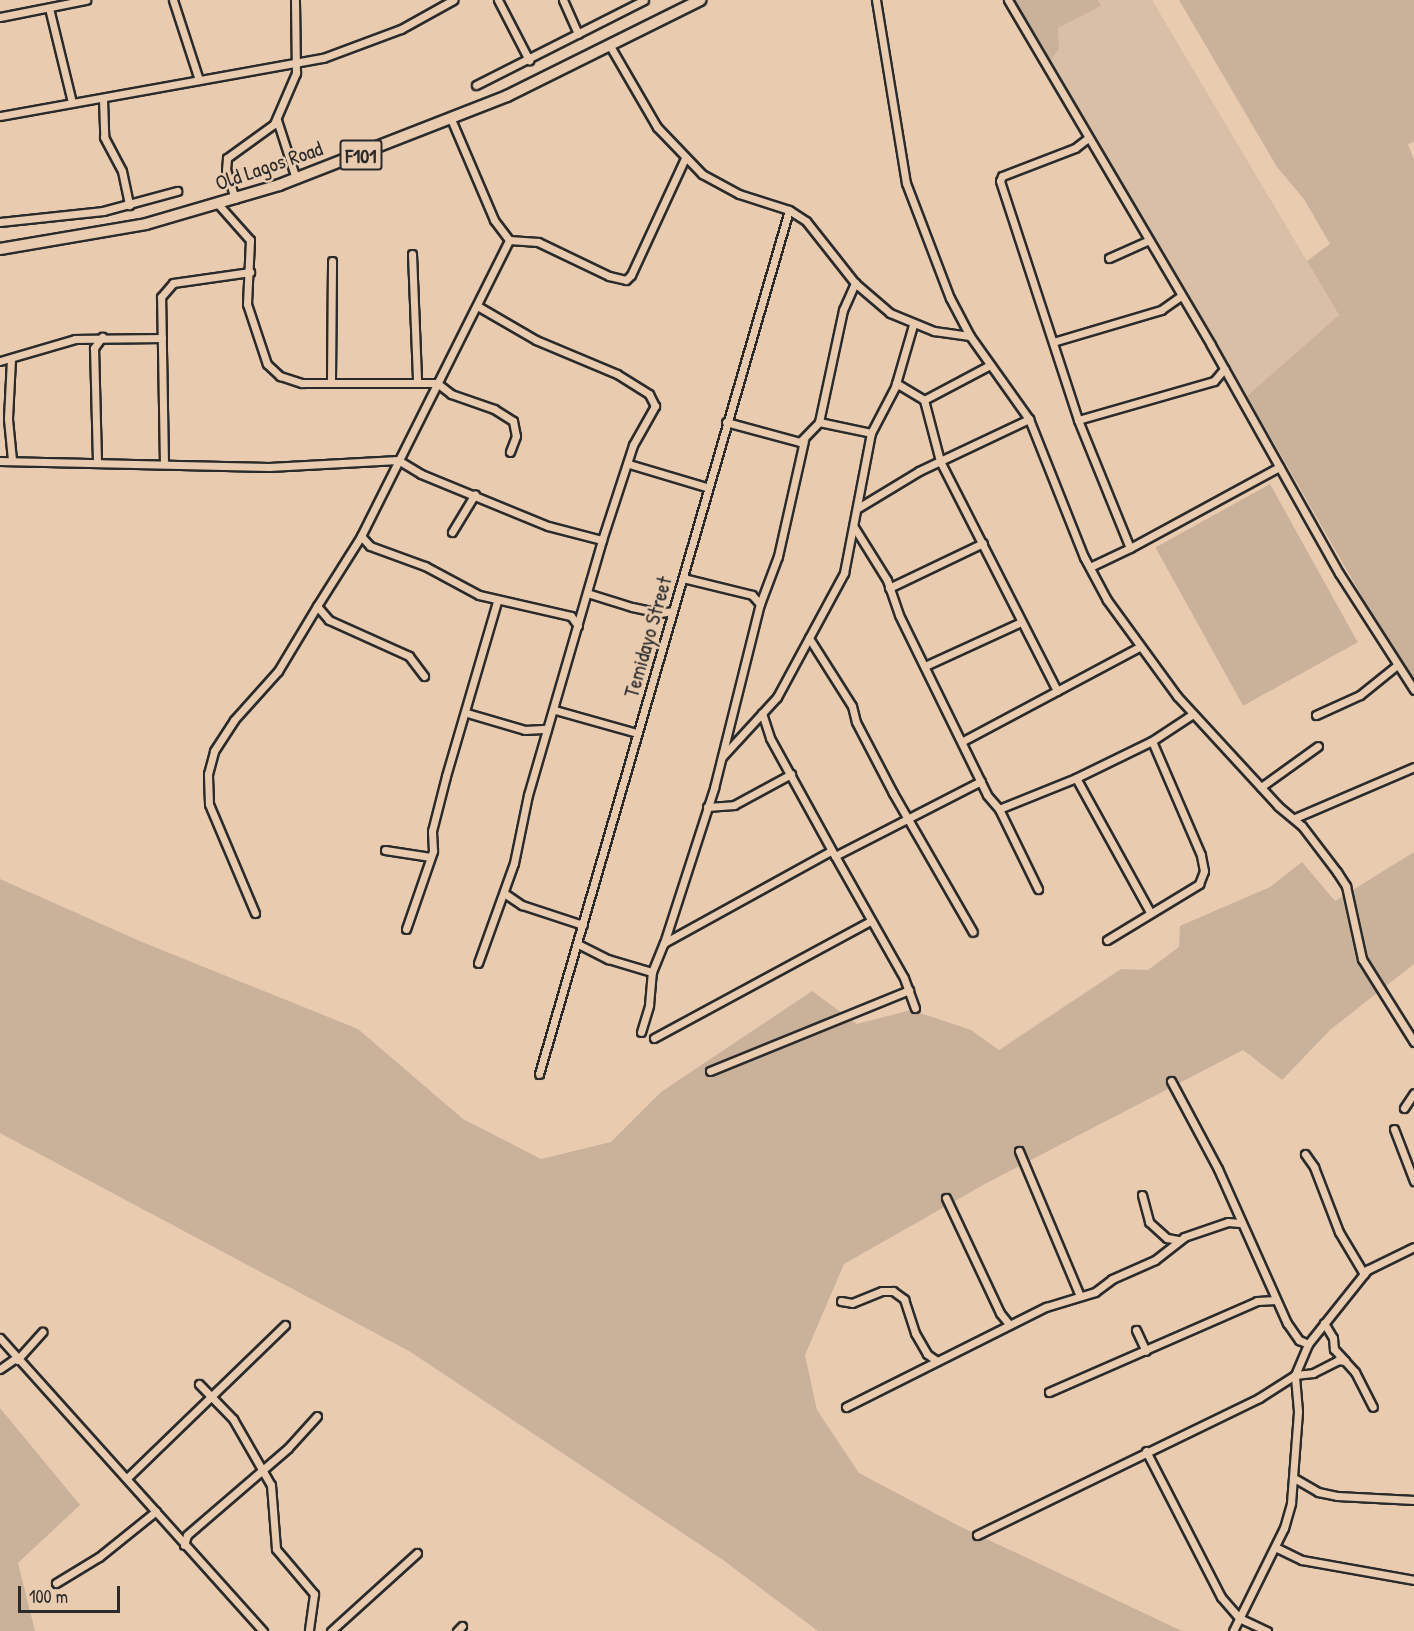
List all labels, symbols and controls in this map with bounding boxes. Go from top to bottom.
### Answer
street label: Old Lagos Road [212,136,326,196]
road number: F101 [338,138,384,172]
street label: Temidayo Street [619,574,677,700]
scale bar [21,1574,123,1612]
text: 100 m [29,1584,68,1609]

